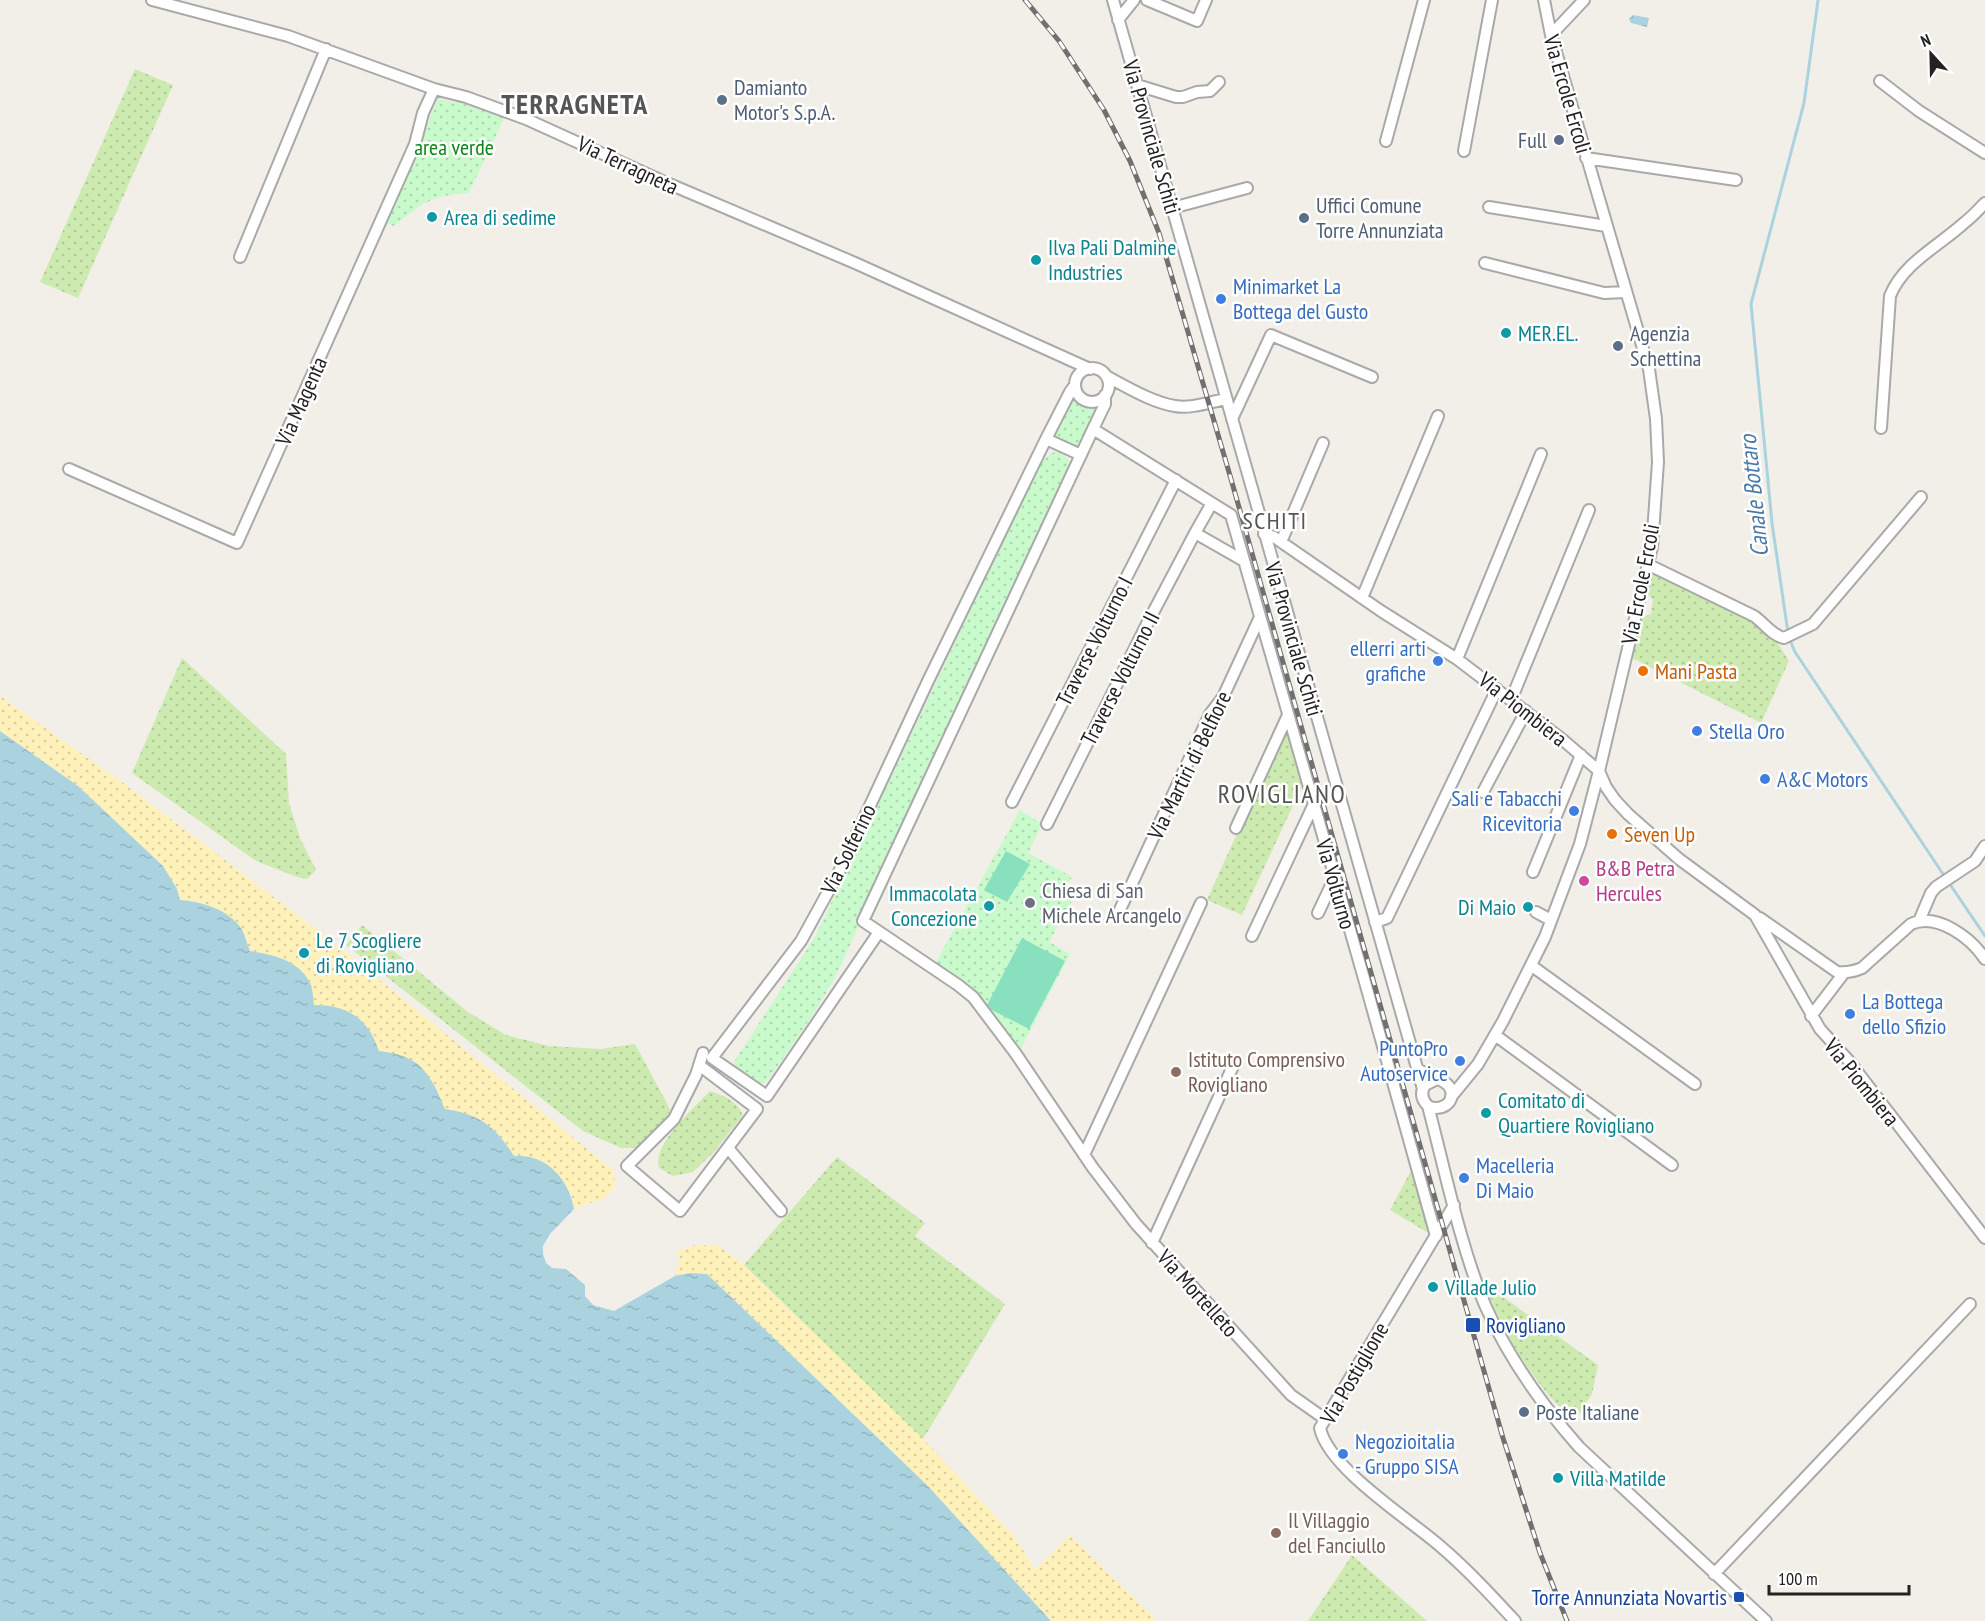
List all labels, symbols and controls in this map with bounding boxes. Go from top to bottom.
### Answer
north arrow [1901,24,1961,84]
text: N [1918,29,1933,51]
street label: Via Ercole Ercoli [1537,31,1598,157]
street label: Via Provinciale Schiti [1116,56,1187,217]
place label: Damianto Motor's S.p.A. [734,73,835,126]
district label: TERRAGNETA [501,85,649,122]
marker: Damianto Motor's S.p.A. [715,93,729,107]
place label: Full [1518,126,1548,154]
street label: Via Terragneta [572,129,683,201]
park label: area verde [414,133,494,161]
marker: Full [1552,133,1566,147]
place label: Uffici Comune Torre Annunziata [1316,191,1444,244]
place label: Area di sedime [444,203,556,231]
marker: Area di sedime [425,210,439,224]
marker: Uffici Comune Torre Annunziata [1297,211,1311,225]
place label: Ilva Pali Dalmine Industries [1048,233,1176,286]
marker: Ilva Pali Dalmine Industries [1029,253,1043,267]
place label: Minimarket La Bottega del Gusto [1233,272,1368,325]
marker: Minimarket La Bottega del Gusto [1214,292,1228,306]
place label: MER.EL. [1518,319,1578,347]
place label: Agenzia Schettina [1630,319,1701,372]
marker: MER.EL. [1499,326,1513,340]
marker: Agenzia Schettina [1611,339,1625,353]
street label: Via Magenta [269,352,333,451]
water label: Canale Bottaro [1732,432,1775,559]
district label: SCHITI [1242,505,1308,536]
street label: Via Ercole Ercoli [1614,521,1665,648]
street label: Via Provinciale Schiti [1258,558,1329,719]
street label: Traverse Volturno I [1049,572,1139,710]
street label: Traverse Volturno II [1074,606,1166,750]
place label: ellerri arti grafiche [1350,634,1426,687]
marker: ellerri arti grafiche [1431,654,1445,668]
place label: Mani Pasta [1655,657,1737,685]
marker: Mani Pasta [1636,664,1650,678]
street label: Via Piombiera [1472,665,1573,752]
street label: Via Martiri di Belfiore [1141,686,1237,845]
place label: Stella Oro [1709,717,1785,745]
marker: Stella Oro [1690,724,1704,738]
place label: A&C Motors [1777,765,1868,793]
marker: A&C Motors [1758,772,1772,786]
district label: ROVIGLIANO [1218,777,1346,810]
place label: Sali e Tabacchi Ricevitoria [1451,784,1562,837]
street label: Via Solferino [814,799,882,900]
marker: Sali e Tabacchi Ricevitoria [1567,804,1581,818]
place label: Seven Up [1624,820,1695,848]
marker: Seven Up [1605,827,1619,841]
street label: Via Volturno [1310,835,1362,932]
place label: B&B Petra Hercules [1596,854,1675,907]
marker: B&B Petra Hercules [1577,874,1591,888]
place label: Chiesa di San Michele Arcangelo [1042,876,1182,929]
place label: Immacolata Concezione [889,879,977,932]
place label: Di Maio [1458,893,1516,921]
marker: Chiesa di San Michele Arcangelo [1023,896,1037,910]
marker: Immacolata Concezione [982,899,996,913]
marker: Di Maio [1521,900,1535,914]
place label: Le 7 Scogliere di Rovigliano [316,926,422,979]
marker: Le 7 Scogliere di Rovigliano [297,946,311,960]
place label: La Bottega dello Sfizio [1862,987,1946,1040]
marker: La Bottega dello Sfizio [1843,1007,1857,1021]
street label: Via Piombiera [1817,1032,1906,1132]
place label: PuntoPro Autoservice [1360,1034,1448,1087]
place label: Istituto Comprensivo Rovigliano [1188,1045,1345,1098]
marker: PuntoPro Autoservice [1453,1054,1467,1068]
marker: Istituto Comprensivo Rovigliano [1169,1065,1183,1079]
place label: Comitato di Quartiere Rovigliano [1498,1086,1654,1139]
marker: Comitato di Quartiere Rovigliano [1479,1106,1493,1120]
place label: Macelleria Di Maio [1476,1151,1554,1204]
marker: Macelleria Di Maio [1457,1171,1471,1185]
street label: Via Mortelleto [1151,1243,1245,1343]
place label: Villade Julio [1444,1273,1537,1301]
marker: Villade Julio [1426,1280,1440,1294]
place label: Rovigliano [1486,1311,1566,1339]
marker: Rovigliano [1464,1316,1482,1334]
street label: Via Postiglione [1313,1317,1394,1430]
place label: Poste Italiane [1536,1398,1639,1426]
marker: Poste Italiane [1517,1405,1531,1419]
place label: Negozioitalia - Gruppo SISA [1355,1427,1459,1480]
marker: Negozioitalia - Gruppo SISA [1336,1447,1350,1461]
place label: Villa Matilde [1569,1464,1666,1492]
marker: Villa Matilde [1551,1471,1565,1485]
place label: Il Villaggio del Fanciullo [1288,1506,1386,1559]
marker: Il Villaggio del Fanciullo [1269,1526,1283,1540]
scale bar [1769,1558,1908,1596]
text: 100 m [1778,1567,1818,1590]
place label: Torre Annunziata Novartis [1532,1583,1727,1611]
marker: Torre Annunziata Novartis [1732,1590,1746,1604]

